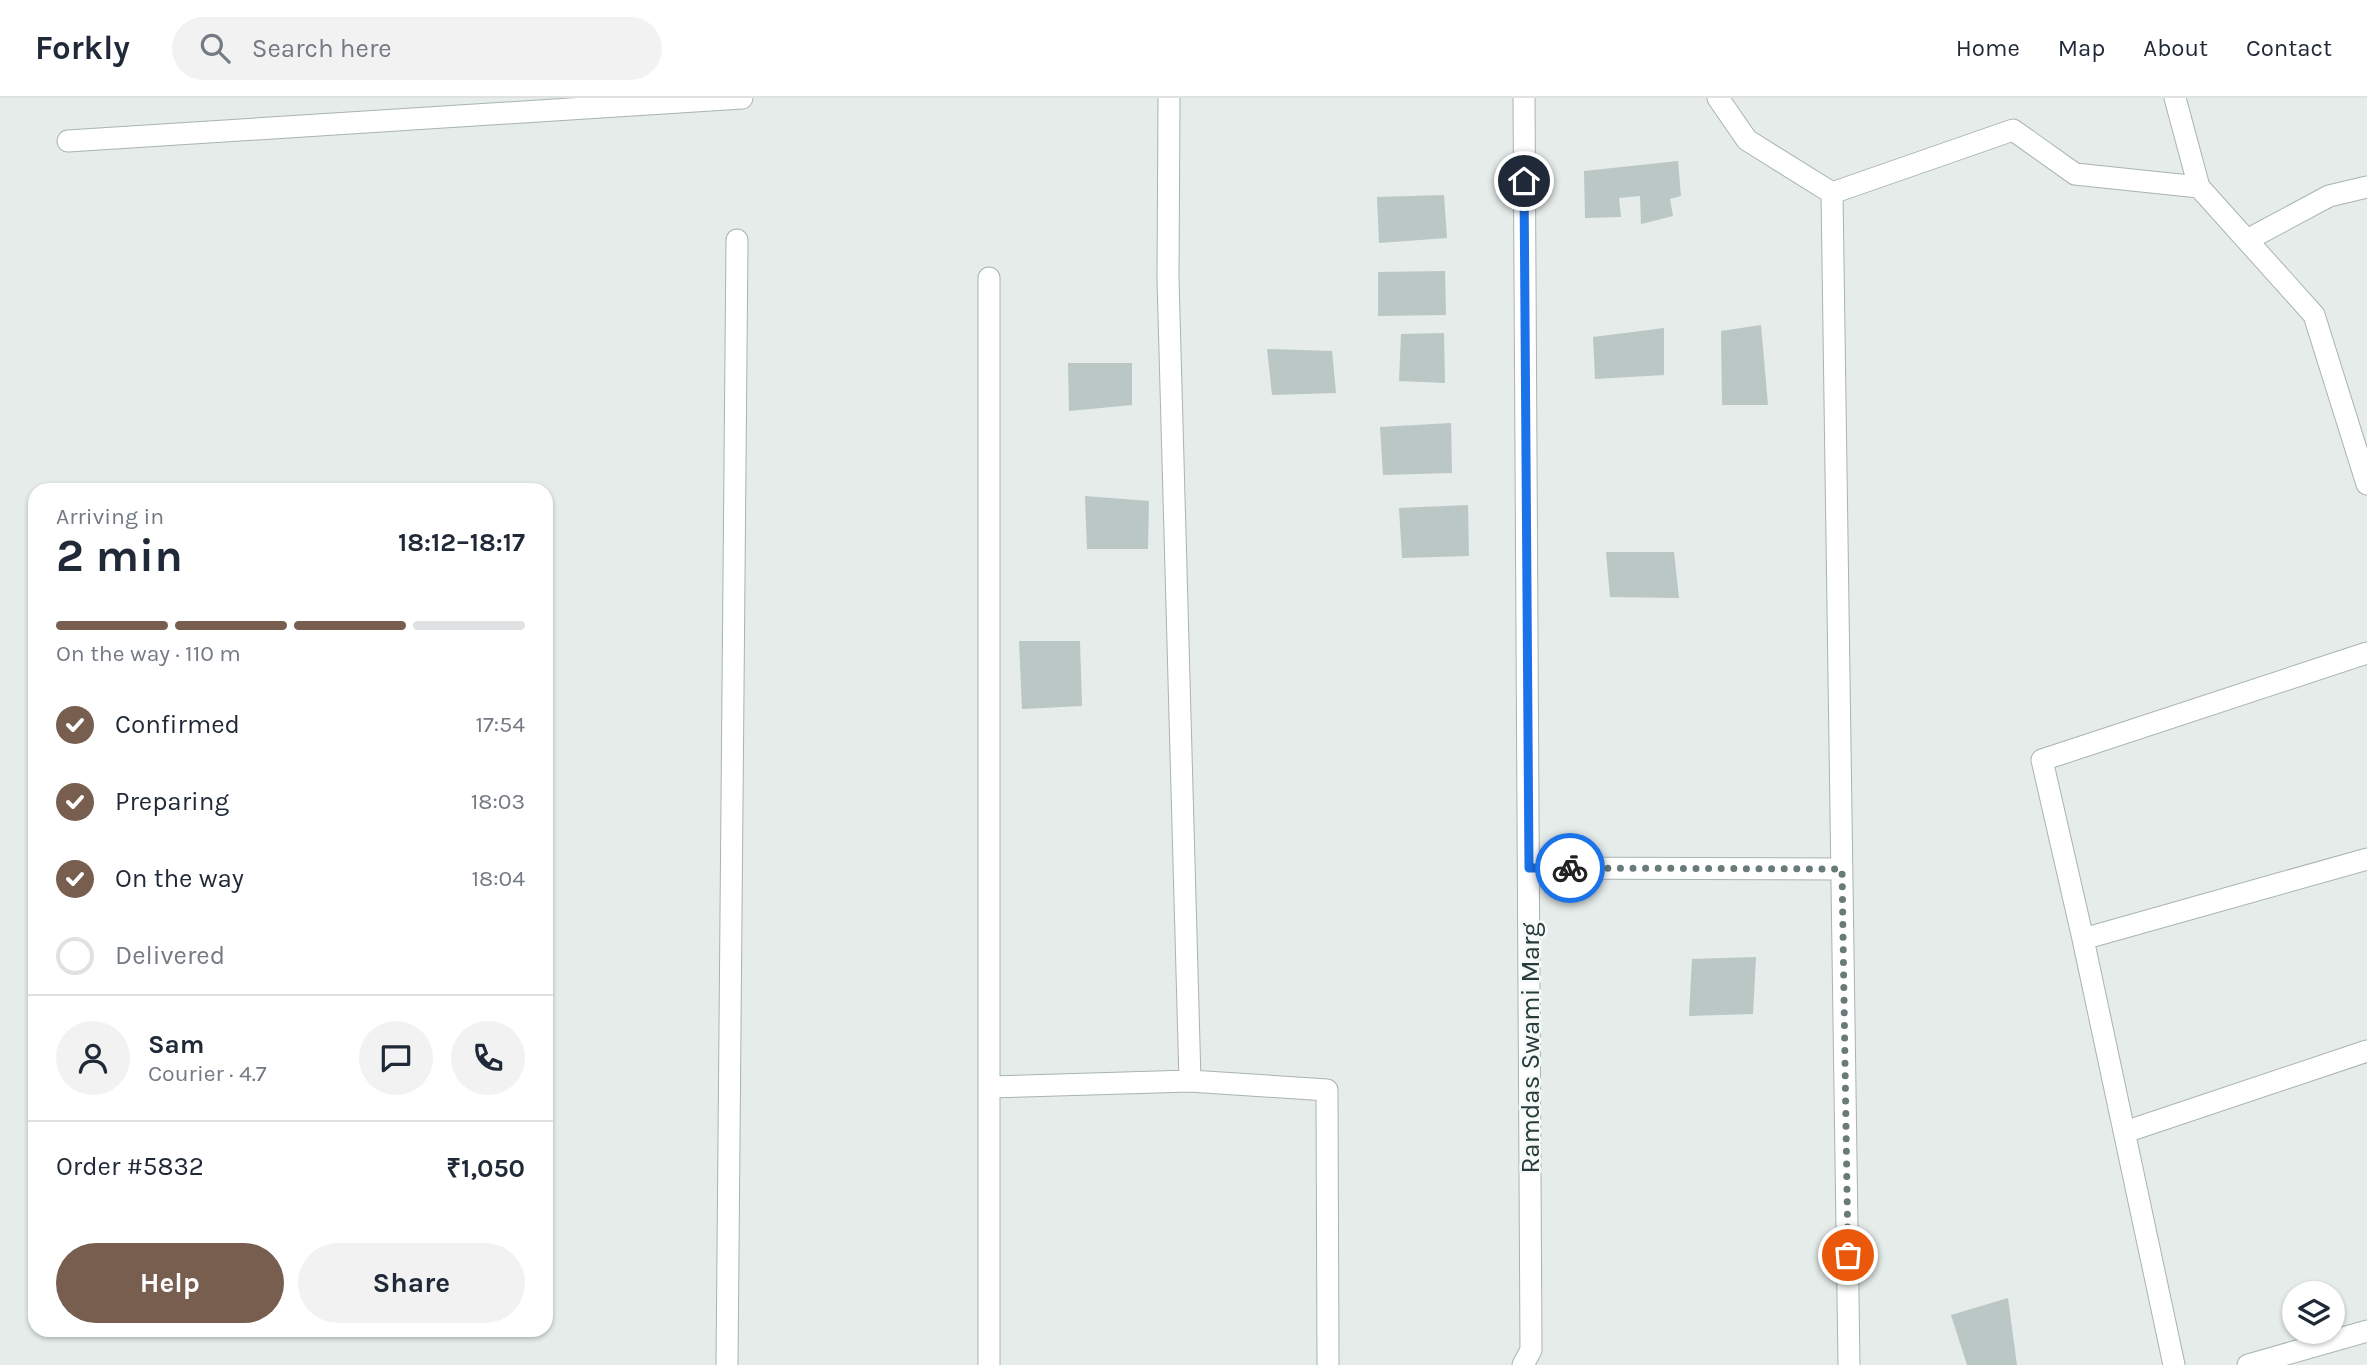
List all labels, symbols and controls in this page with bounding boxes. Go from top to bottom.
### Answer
search box [172,17,662,80]
text: Forkly [35,29,130,67]
icon: search [196,29,234,67]
text: Search here [252,33,392,64]
text: Home [1956,34,2020,62]
text: Map [2058,34,2105,62]
text: About [2143,34,2208,62]
text: Contact [2246,34,2332,62]
pin [1494,151,1554,211]
icon: home [1505,162,1543,200]
text: Arriving in [56,503,164,530]
text: 18:12–18:17 [398,527,525,558]
text: 2 min [56,529,183,583]
text: On the way · 110 m [56,640,241,667]
icon: check [56,706,94,744]
text: Confirmed [115,709,240,740]
text: 17:54 [475,711,525,738]
icon: check [56,783,94,821]
text: Preparing [115,786,229,817]
text: 18:03 [471,788,525,815]
courier [1535,833,1605,903]
icon: bike [1551,849,1589,887]
icon: check [56,860,94,898]
text: On the way [115,863,244,894]
text: 18:04 [471,865,525,892]
street label: Ramdas Swami Marg [1515,922,1546,1174]
text: Delivered [115,940,225,971]
button: person [56,1021,130,1095]
button: chat [359,1021,433,1095]
button: phone [451,1021,525,1095]
text: Sam [148,1029,204,1060]
text: Courier · 4.7 [148,1060,267,1087]
text: Order #5832 [56,1151,204,1182]
text: ₹1,050 [446,1153,525,1184]
pin [1818,1225,1878,1285]
icon: bag [1829,1236,1867,1274]
button: Help [56,1243,284,1323]
button: Share [298,1243,525,1323]
map controls [2282,1281,2345,1344]
button: layers [2282,1281,2345,1344]

